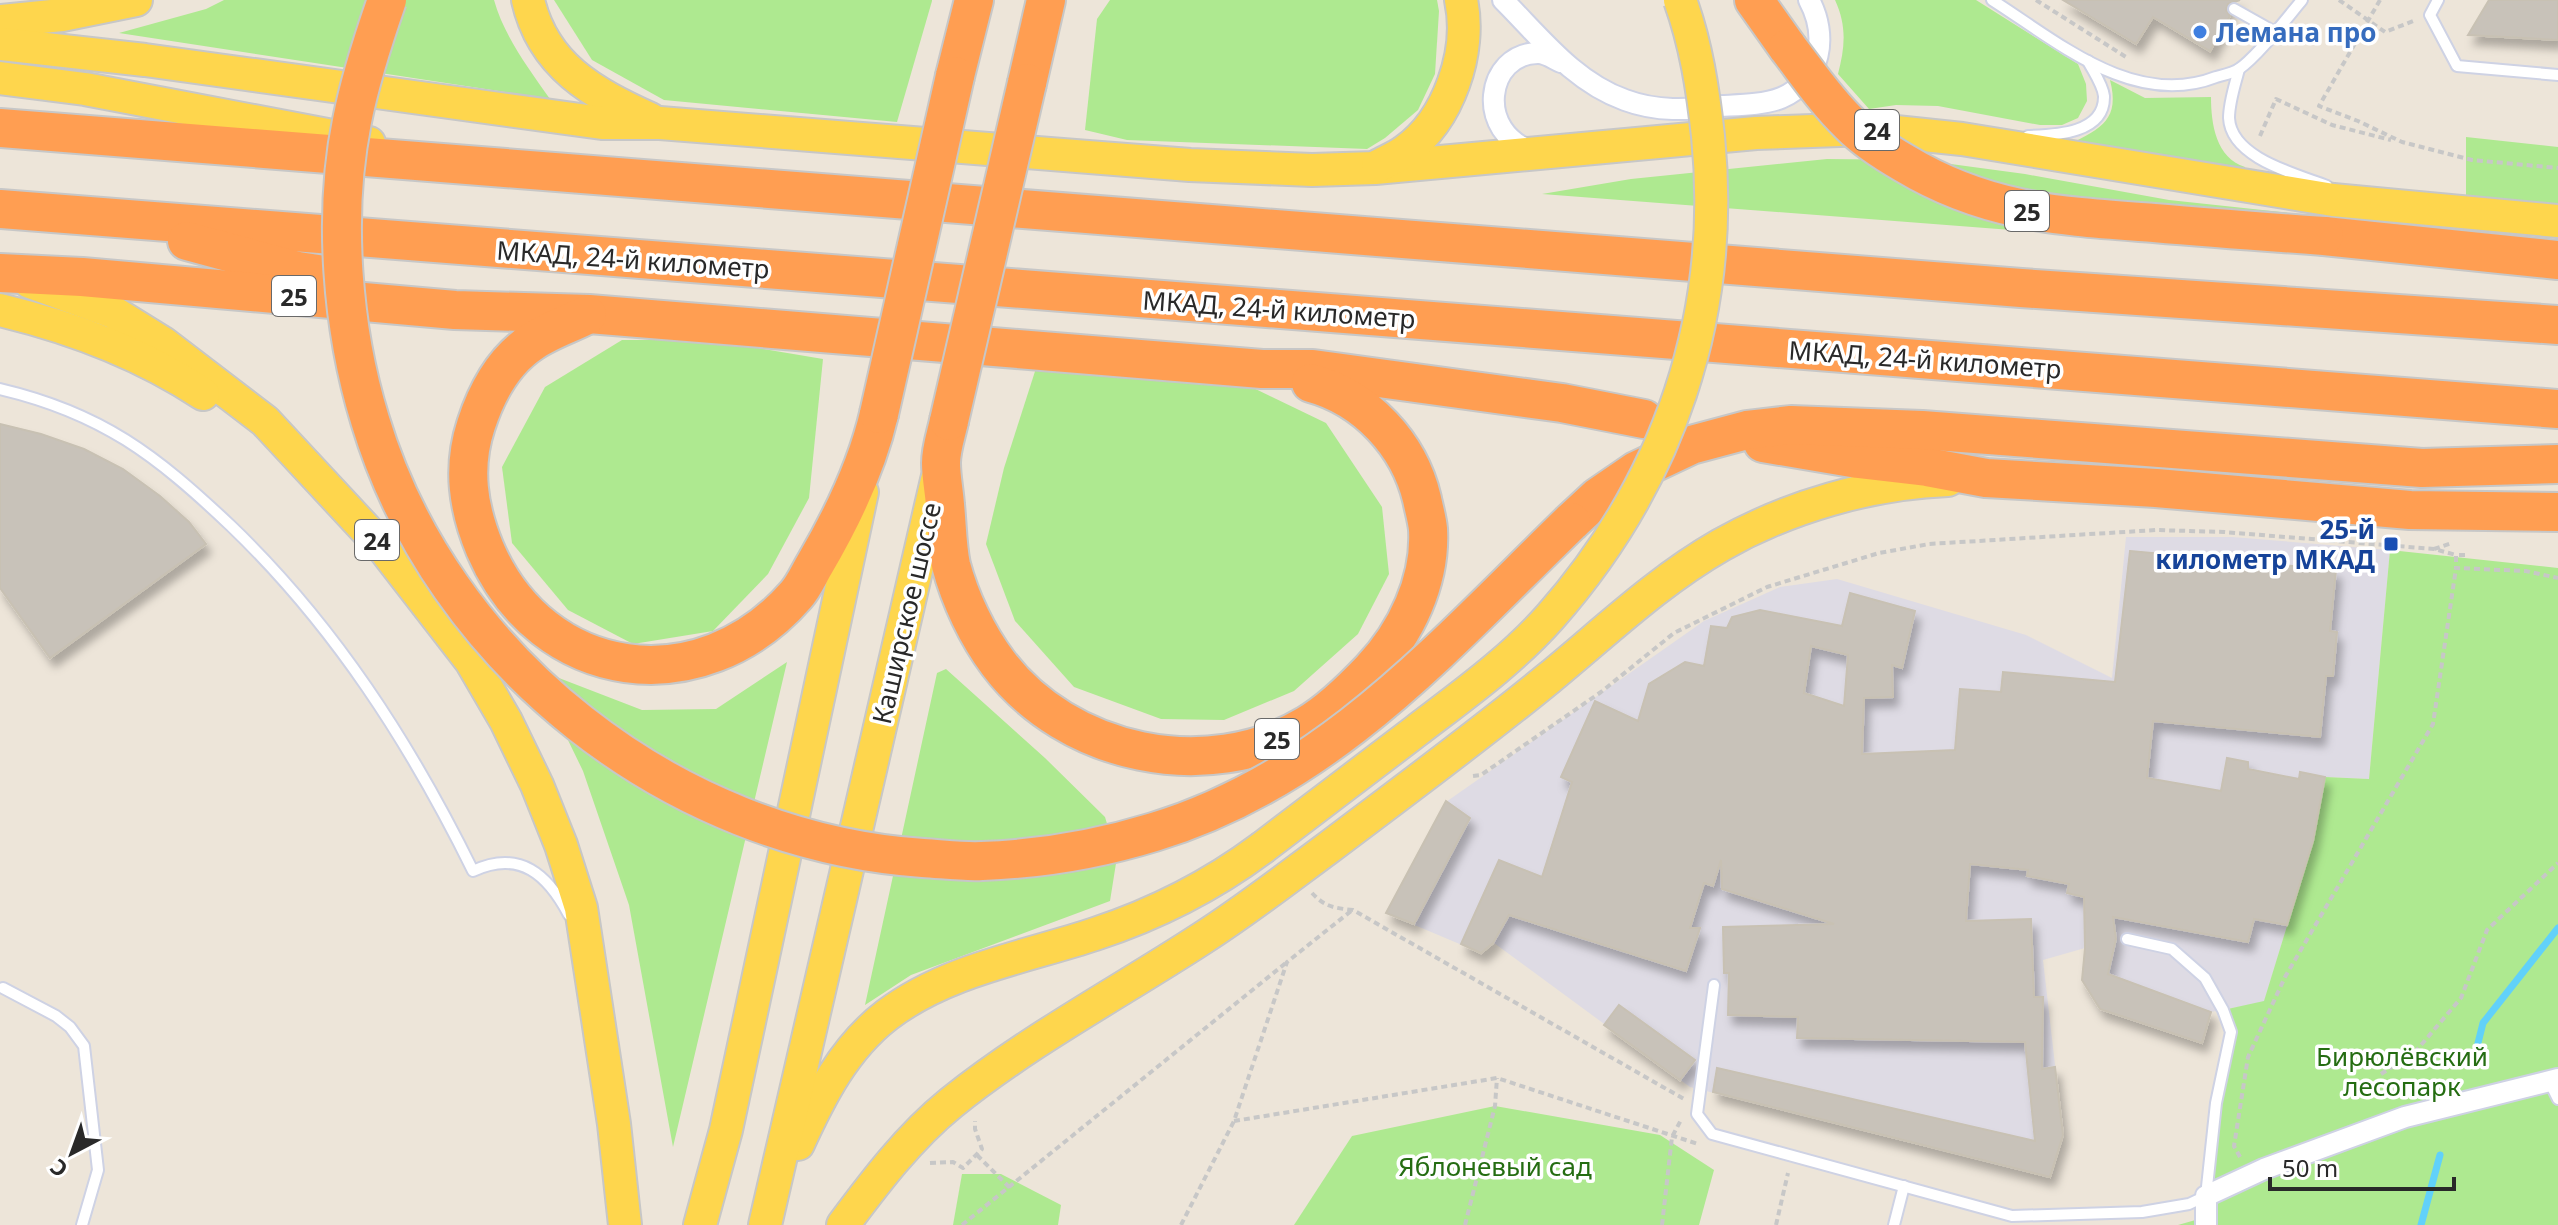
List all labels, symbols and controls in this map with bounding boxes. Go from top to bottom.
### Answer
place label: Лемана про [2216,14,2376,50]
marker: Лемана про [2191,23,2209,41]
road number: 24 [1855,110,1899,150]
road number: 25 [2005,191,2049,231]
street label: МКАД, 24-й километр [495,232,771,286]
road number: 25 [272,276,316,316]
street label: МКАД, 24-й километр [1141,282,1417,336]
street label: МКАД, 24-й километр [1787,332,2063,386]
street label: Каширское шоссе [863,499,949,727]
place label: 25-й километр МКАД [2155,511,2375,577]
road number: 24 [355,520,399,560]
marker: 25-й километр МКАД [2382,535,2400,553]
road number: 25 [1255,719,1299,759]
park label: Бирюлёвский лесопарк [2316,1038,2488,1104]
north arrow [32,1113,112,1193]
scale bar [2270,1141,2454,1191]
park label: Яблоневый сад [1398,1148,1592,1184]
text: 50 m [2282,1151,2338,1184]
text: С [43,1153,73,1185]

